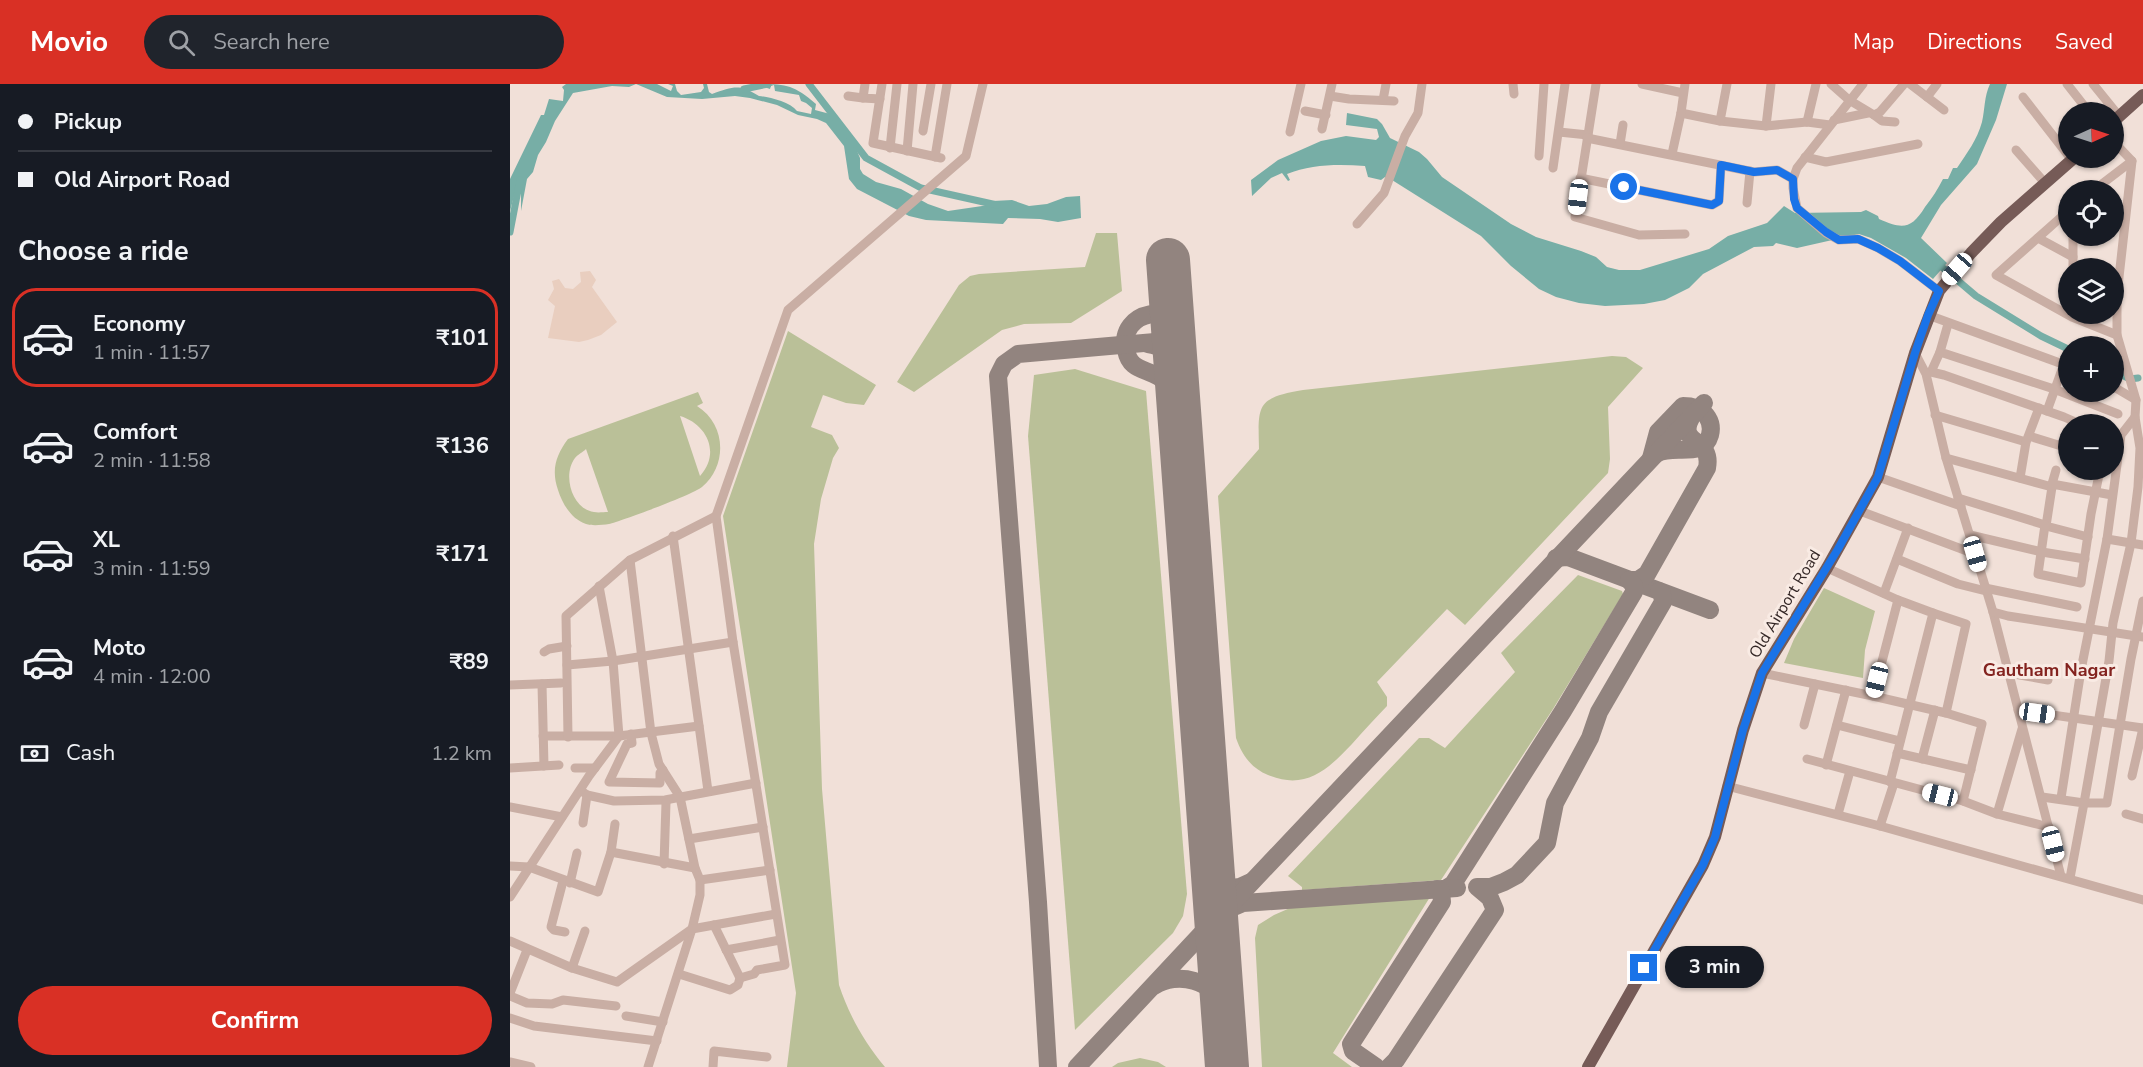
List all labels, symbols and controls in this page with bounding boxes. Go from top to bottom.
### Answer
search box [144,15,564,69]
text: Movio [30,23,108,61]
icon: search [165,26,198,59]
text: Search here [213,27,330,57]
text: Map [1853,28,1894,56]
text: Directions [1927,28,2022,56]
text: Saved [2055,28,2113,56]
north arrow [2058,102,2124,168]
map controls [2058,102,2124,480]
text: Pickup [54,107,122,137]
text: Old Airport Road [54,165,230,195]
route start [1610,173,1637,200]
car [1567,178,1589,216]
button: locate [2058,180,2124,246]
text: Choose a ride [18,233,189,270]
car [1938,250,1976,288]
button: layers [2058,258,2124,324]
text: Economy [93,309,185,339]
icon: car [21,311,75,365]
text: ₹101 [436,323,489,353]
button: + [2058,336,2124,402]
text: 1 min · 11:57 [93,339,211,366]
button: − [2058,414,2124,480]
text: Comfort [93,417,177,447]
icon: car [21,419,75,473]
text: ₹136 [436,431,489,461]
text: 2 min · 11:58 [93,447,211,474]
text: XL [93,525,120,555]
icon: car [21,527,75,581]
car [1961,534,1989,574]
text: ₹171 [436,539,489,569]
street label: Old Airport Road [1744,546,1826,662]
text: 3 min · 11:59 [93,555,211,582]
text: Moto [93,633,146,663]
icon: car [21,635,75,689]
text: ₹89 [449,647,489,677]
district label: Gautham Nagar [1983,658,2115,682]
car [1864,660,1890,700]
text: 4 min · 12:00 [93,663,211,690]
car [2018,702,2056,724]
icon: cash [18,737,51,770]
text: Cash [66,738,115,768]
text: 1.2 km [431,740,492,767]
car [1920,782,1960,808]
car [2040,824,2066,864]
callout: 3 min [1665,947,1764,989]
text: 3 min [1689,953,1740,980]
route end [1630,954,1657,981]
button: Confirm [18,986,492,1055]

